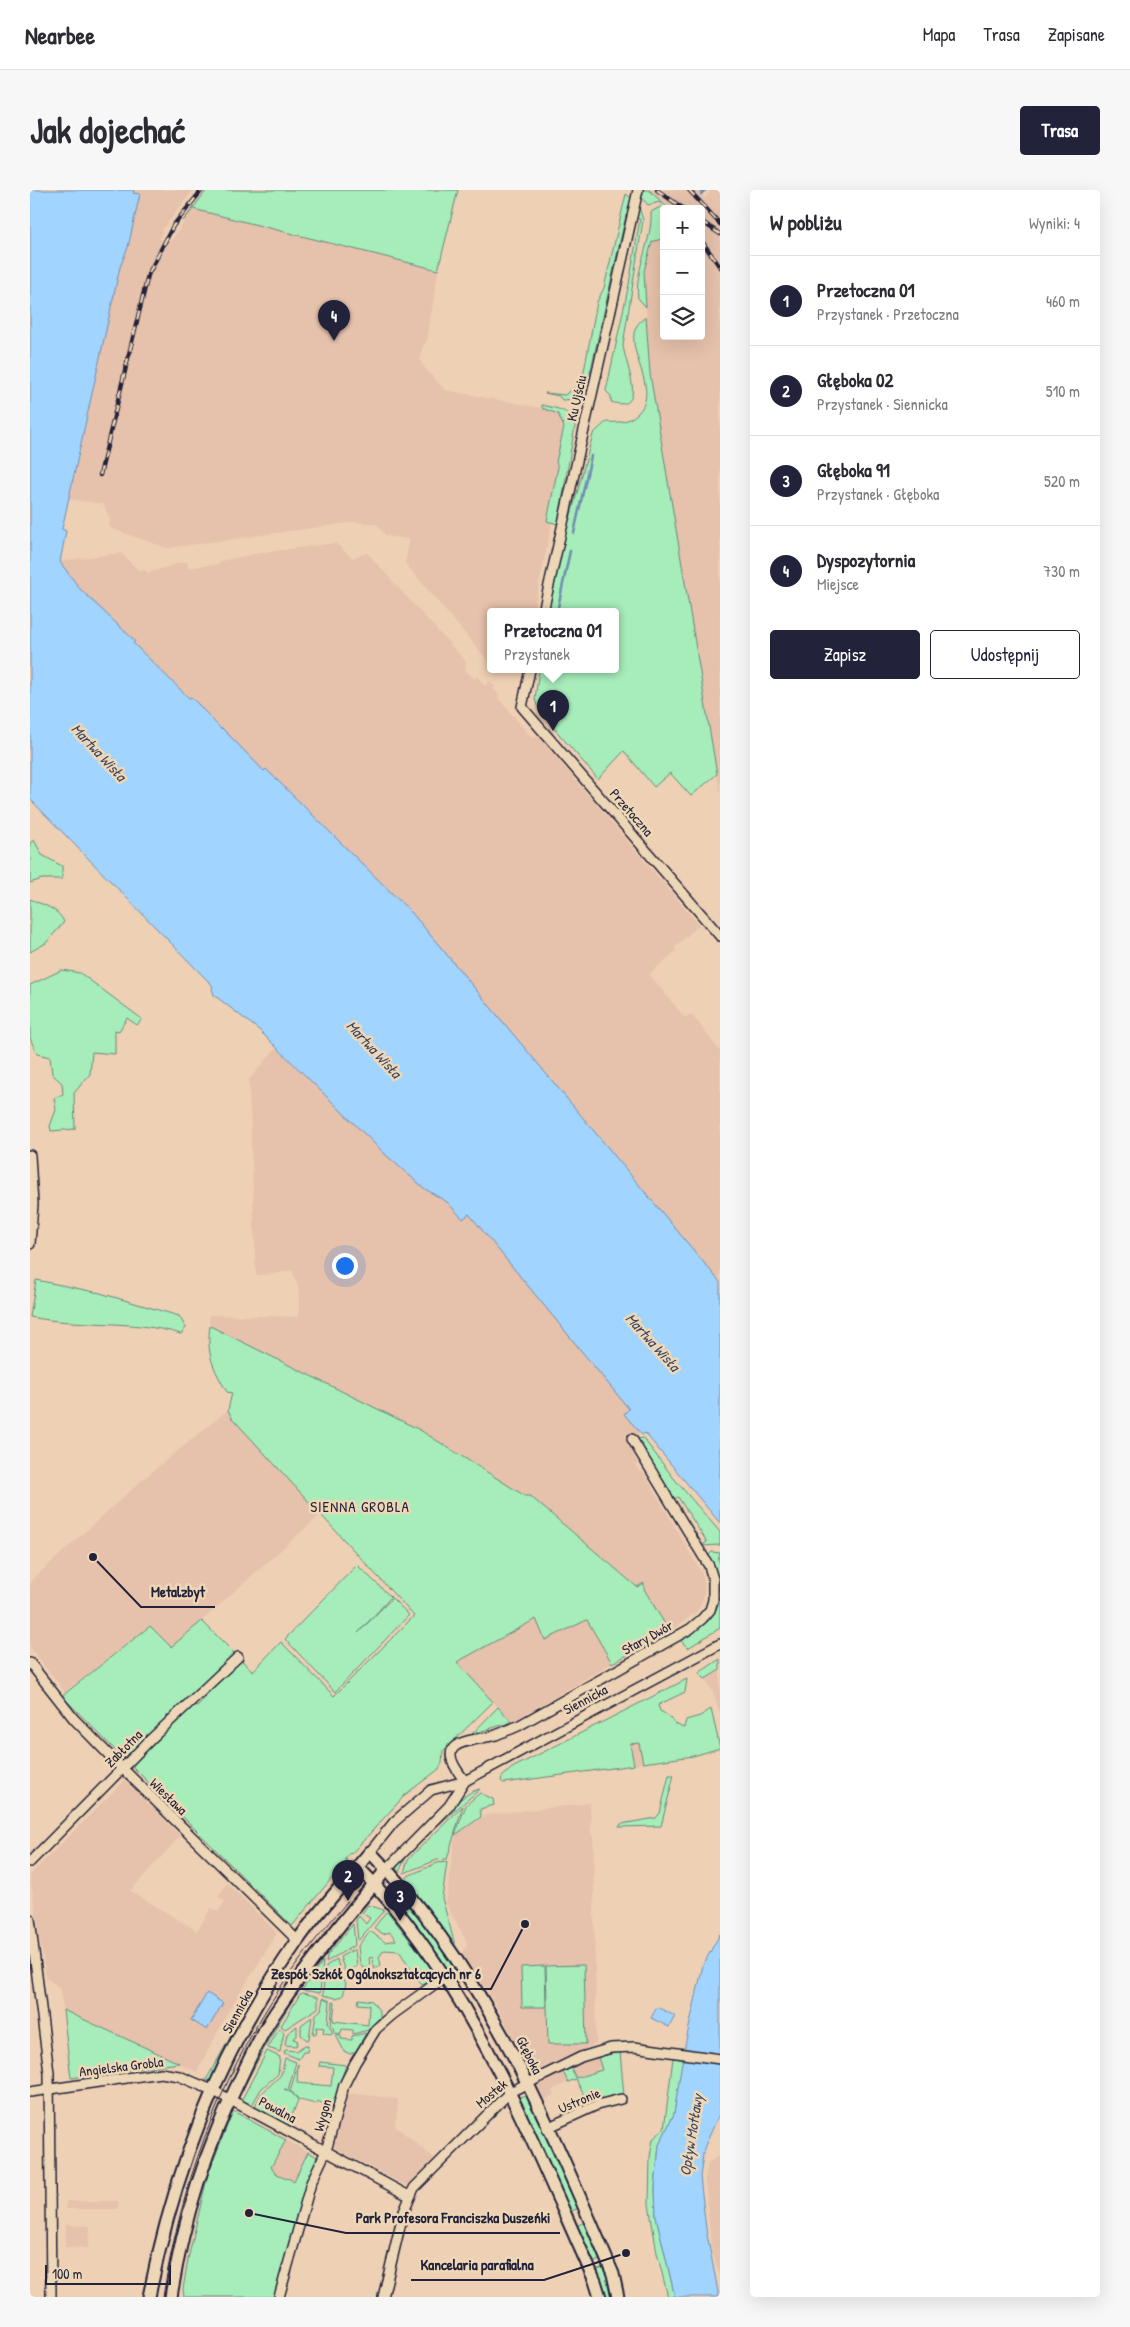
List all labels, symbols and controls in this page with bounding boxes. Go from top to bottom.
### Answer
text: Nearbee [25,19,95,51]
text: Mapa [923,22,955,47]
text: Trasa [983,22,1020,47]
text: Zapisane [1048,22,1105,47]
button: Trasa [1020,106,1100,155]
text: Jak dojechać [30,107,185,154]
map controls [660,205,705,340]
button: + [660,205,705,250]
text: W pobliżu [770,208,842,237]
text: Wyniki: 4 [1029,212,1080,234]
button: − [660,250,705,295]
text: Przetoczna 01 [817,277,915,303]
text: 1 [783,290,789,312]
text: 460 m [1046,290,1080,312]
button: layers [660,295,705,340]
pin: 4 [318,300,350,341]
text: Przystanek · Przetoczna [817,303,959,325]
text: Głęboka 02 [817,367,894,393]
street label: Ku Ujściu [561,373,592,423]
text: 2 [782,380,790,402]
text: 510 m [1046,380,1080,402]
text: Przystanek · Siennicka [817,393,948,415]
text: Głęboka 91 [817,457,890,483]
text: 3 [782,470,790,492]
text: 520 m [1044,470,1080,492]
text: Przystanek · Głęboka [817,483,939,505]
text: Dyspozytornia [817,547,915,573]
text: 4 [783,560,789,582]
text: 730 m [1043,560,1080,582]
text: Miejsce [817,573,859,595]
popup [487,608,619,673]
text: Przetoczna 01 [504,617,602,643]
button: Zapisz [770,630,920,679]
button: Udostępnij [930,630,1080,679]
text: Przystanek [504,643,570,665]
pin: 1 [537,690,569,731]
water label: Martwa Wisła [67,719,133,787]
street label: Przetoczna [606,784,658,840]
water label: Martwa Wisła [342,1016,408,1084]
your location [332,1253,358,1279]
water label: Martwa Wisła [621,1308,686,1377]
district label: SIENNA GROBLA [310,1496,410,1517]
callout: Metalzbyt [141,1577,215,1607]
text: Metalzbyt [151,1581,206,1603]
street label: Stary Dwór [618,1615,677,1660]
street label: Siennicka [560,1679,611,1719]
street label: Zabłotna [100,1725,146,1771]
street label: Wiesława [146,1773,192,1819]
pin: 2 [332,1860,364,1901]
pin: 3 [384,1880,416,1921]
callout: Zespół Szkół Ogólnokształcących nr 6 [261,1959,491,1989]
text: Zespół Szkół Ogólnokształcących nr 6 [271,1963,481,1985]
street label: Siennicka [217,1985,257,2036]
street label: Głęboka [512,2033,548,2078]
street label: Angielska Grobla [78,2051,165,2082]
street label: Mostek [471,2074,511,2112]
street label: Ustronie [555,2082,603,2117]
street label: Powalna [256,2091,301,2127]
water label: Opływ Motławy [674,2091,708,2177]
street label: Wygon [309,2097,336,2134]
callout: Park Profesora Franciszka Duszeńki [346,2203,560,2233]
text: Park Profesora Franciszka Duszeńki [356,2207,550,2228]
callout: Kancelaria parafialna [411,2250,544,2280]
text: Kancelaria parafialna [420,2254,534,2276]
scale bar [45,2262,171,2285]
text: 100 m [52,2264,82,2283]

